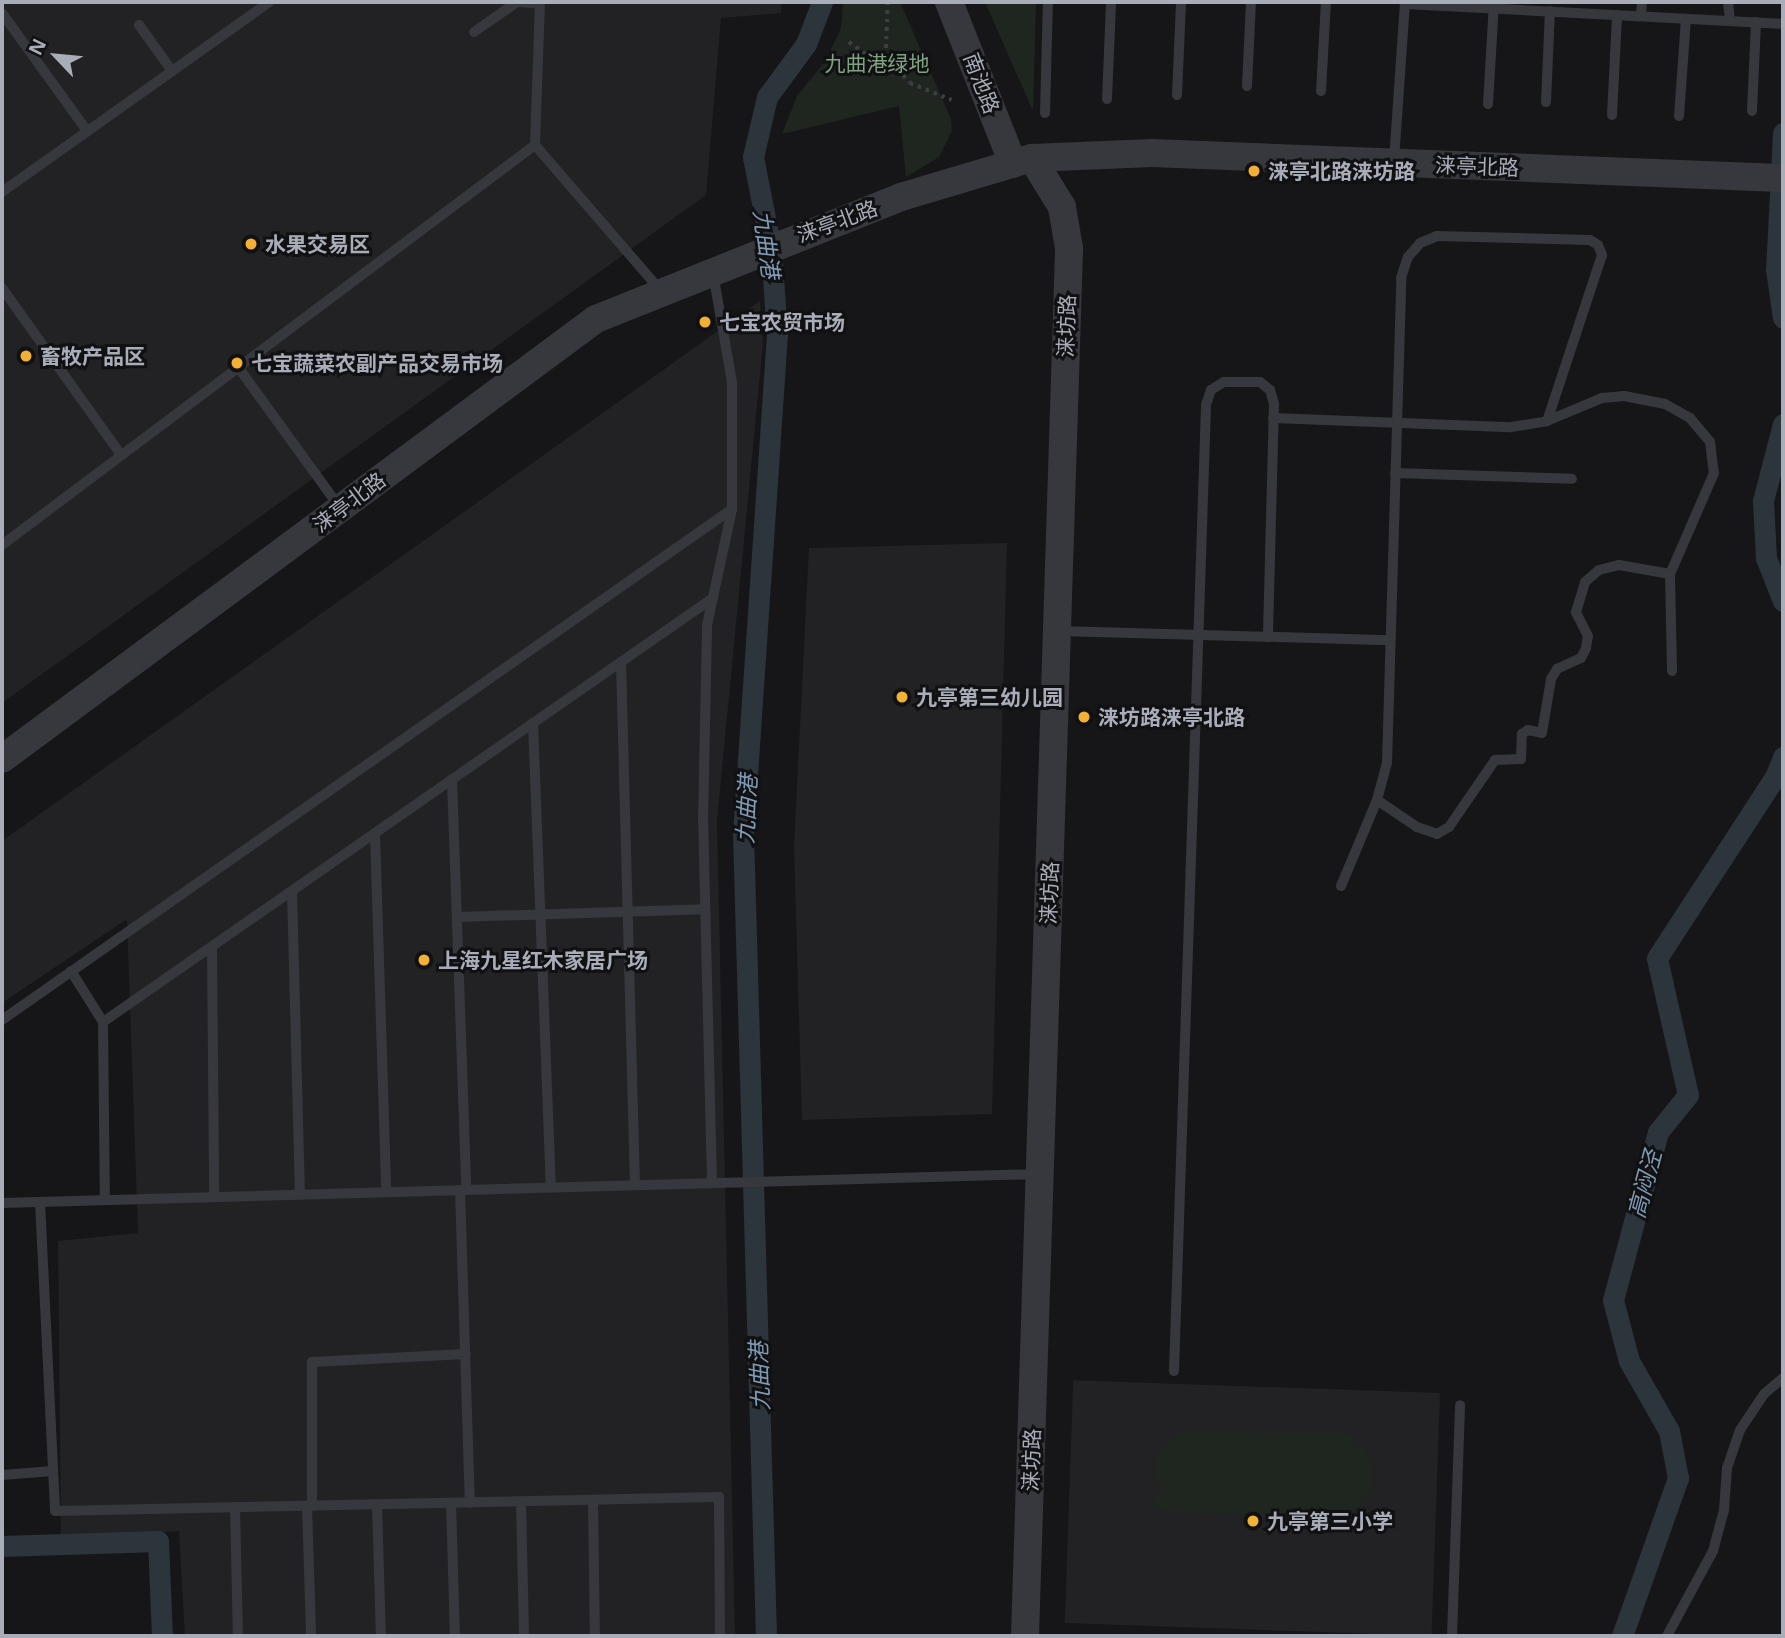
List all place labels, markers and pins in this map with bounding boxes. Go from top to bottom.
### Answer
place label: 涞亭北路涞坊路 [1268,158,1415,184]
marker: 涞亭北路涞坊路 [1246,163,1262,179]
place label: 水果交易区 [265,231,370,257]
marker: 水果交易区 [243,236,259,252]
place label: 七宝农贸市场 [719,309,845,335]
marker: 七宝农贸市场 [697,314,713,330]
place label: 畜牧产品区 [40,343,145,369]
marker: 畜牧产品区 [18,348,34,364]
place label: 七宝蔬菜农副产品交易市场 [251,350,503,376]
marker: 七宝蔬菜农副产品交易市场 [229,355,245,371]
place label: 九亭第三幼儿园 [916,684,1063,710]
marker: 九亭第三幼儿园 [894,689,910,705]
place label: 涞坊路涞亭北路 [1098,704,1245,730]
marker: 涞坊路涞亭北路 [1076,709,1092,725]
place label: 上海九星红木家居广场 [438,947,648,973]
marker: 上海九星红木家居广场 [416,952,432,968]
place label: 九亭第三小学 [1267,1508,1393,1534]
marker: 九亭第三小学 [1245,1513,1261,1529]

